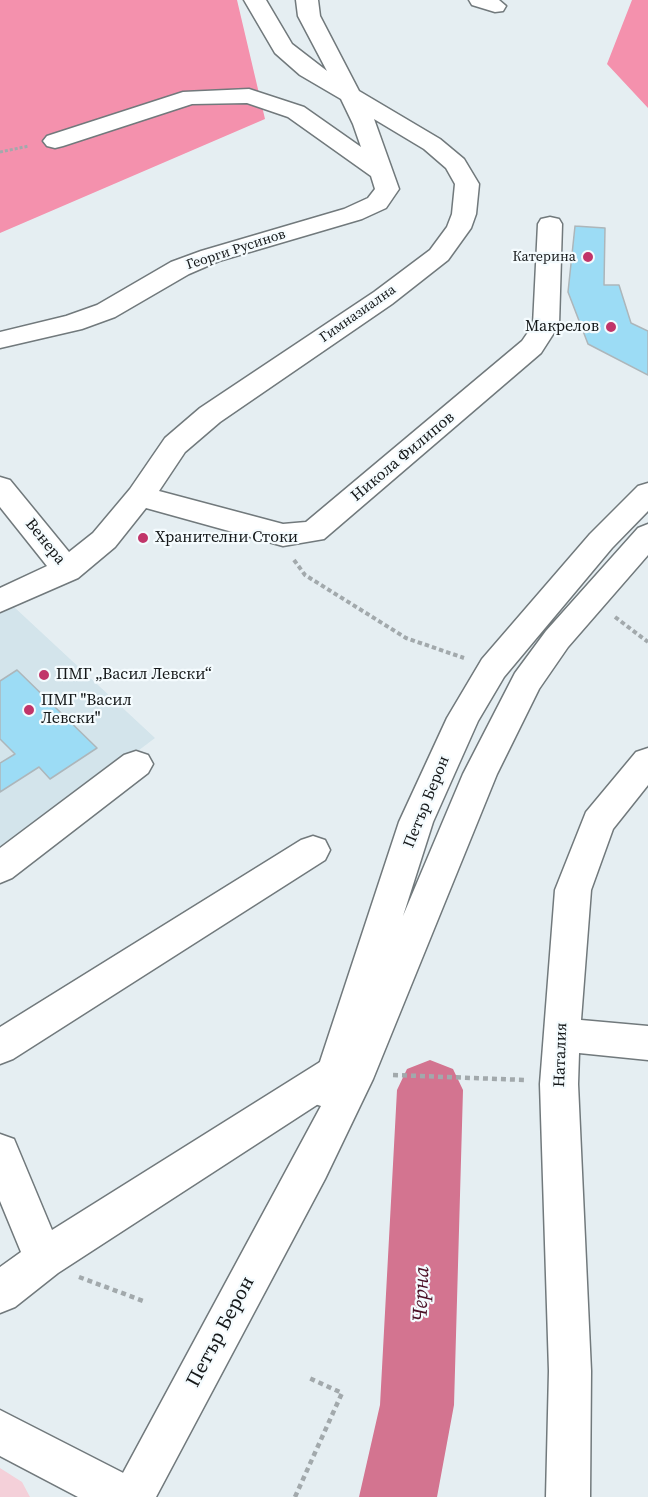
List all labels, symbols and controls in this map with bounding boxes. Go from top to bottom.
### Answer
street label: Георги Русинов [184,226,288,274]
place label: Катерина [512,249,576,265]
marker: Катерина [581,250,595,264]
street label: Гимназиална [317,282,399,346]
place label: Макрелов [525,317,599,337]
marker: Макрелов [604,320,618,334]
street label: Никола Филипов [347,408,459,506]
street label: Венера [21,515,69,569]
place label: Хранителни Стоки [155,528,298,548]
marker: Хранителни Стоки [136,531,150,545]
place label: ПМГ „Васил Левски“ [56,665,212,685]
marker: ПМГ „Васил Левски“ [37,668,51,682]
place label: ПМГ "Васил Левски" [41,691,132,729]
marker: ПМГ "Васил Левски" [22,703,36,717]
street label: Петър Берон [400,753,454,851]
street label: Наталия [550,1022,572,1088]
water label: Черна [408,1266,436,1322]
street label: Петър Берон [182,1273,260,1391]

